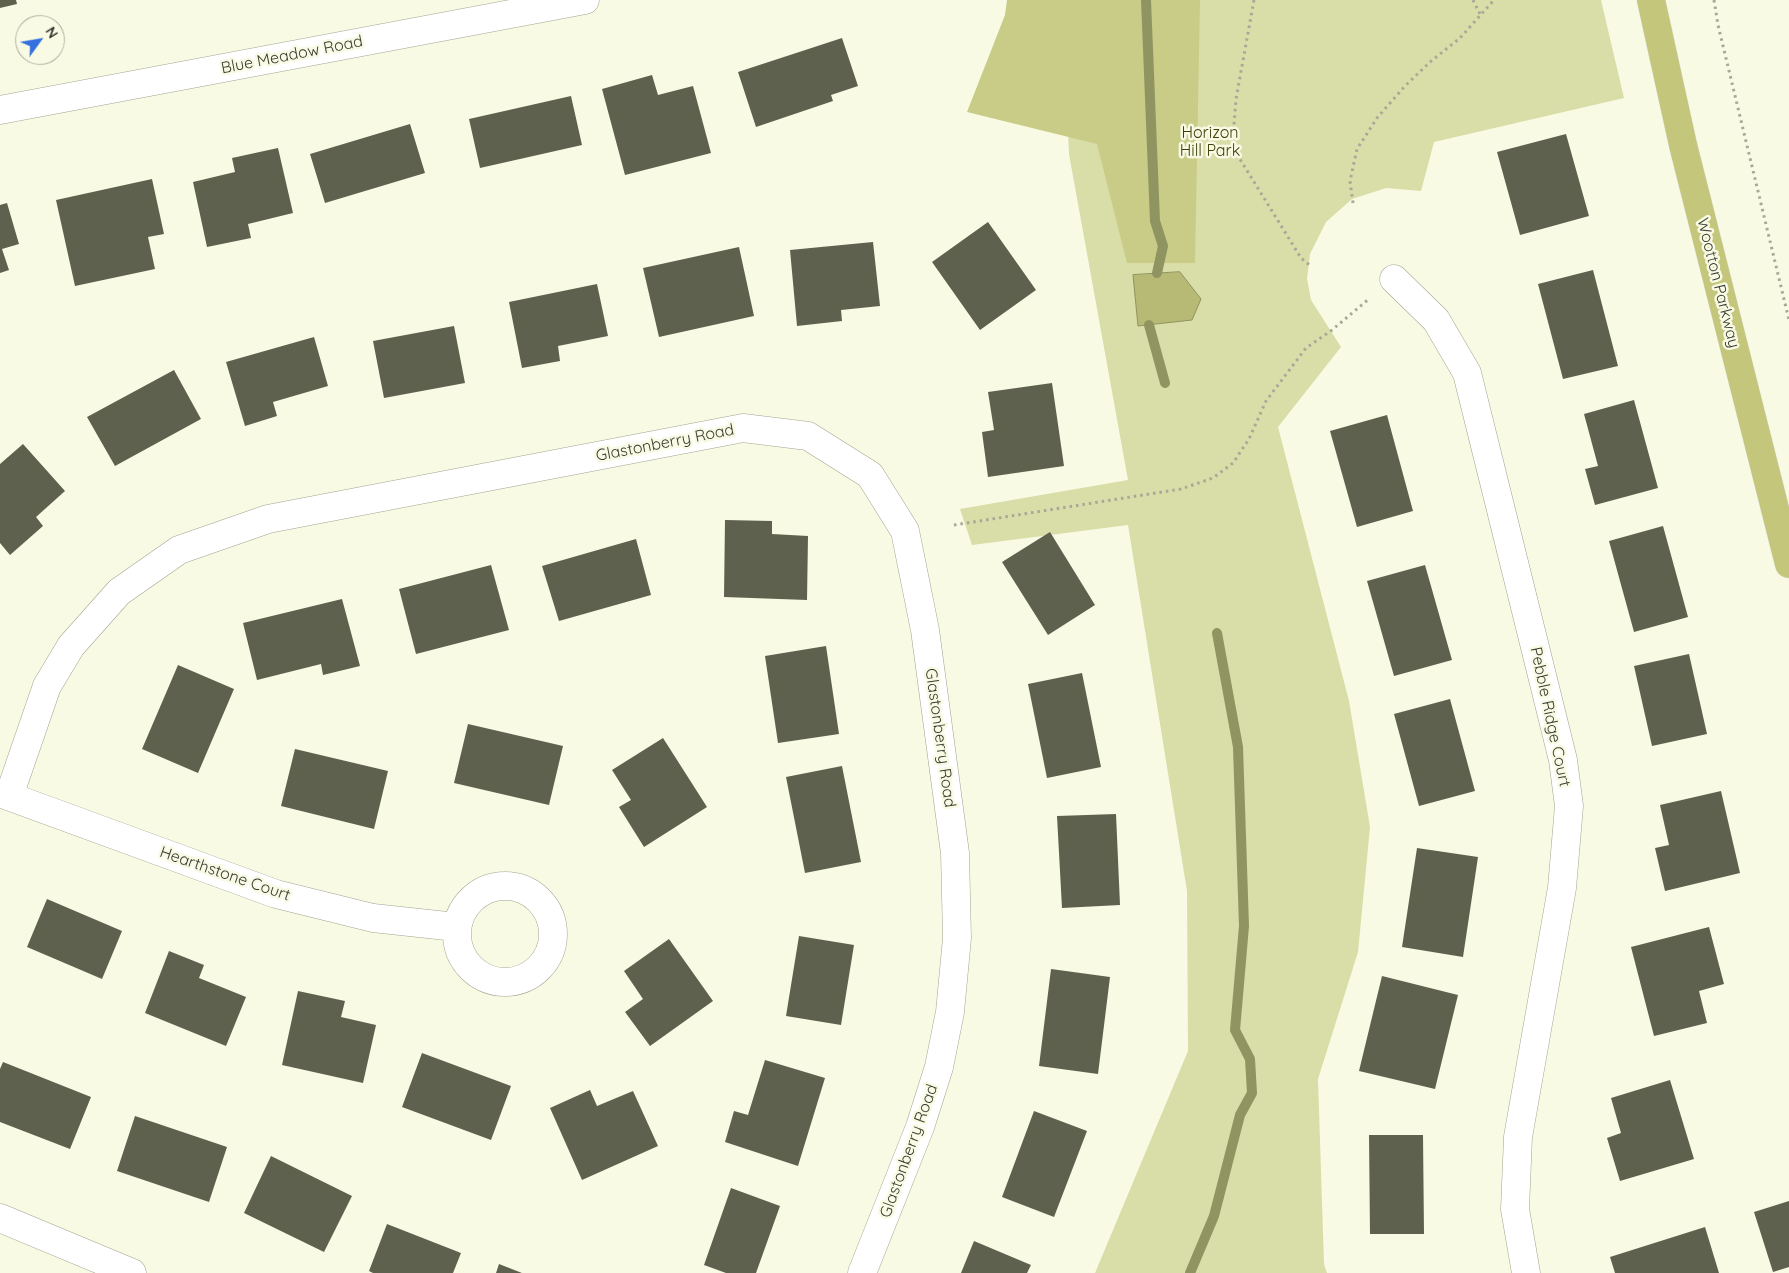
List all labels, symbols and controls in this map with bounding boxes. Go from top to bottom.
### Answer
north arrow [15,15,65,65]
text: N [42,23,62,42]
street label: Blue Meadow Road [220,32,364,78]
park label: Horizon Hill Park [1180,123,1240,161]
street label: Wootton Parkway [1693,216,1743,350]
street label: Glastonberry Road [594,420,736,466]
street label: Pebble Ridge Court [1526,645,1574,789]
street label: Glastonberry Road [921,667,959,809]
street label: Hearthstone Court [157,843,293,905]
street label: Glastonberry Road [876,1082,942,1220]

